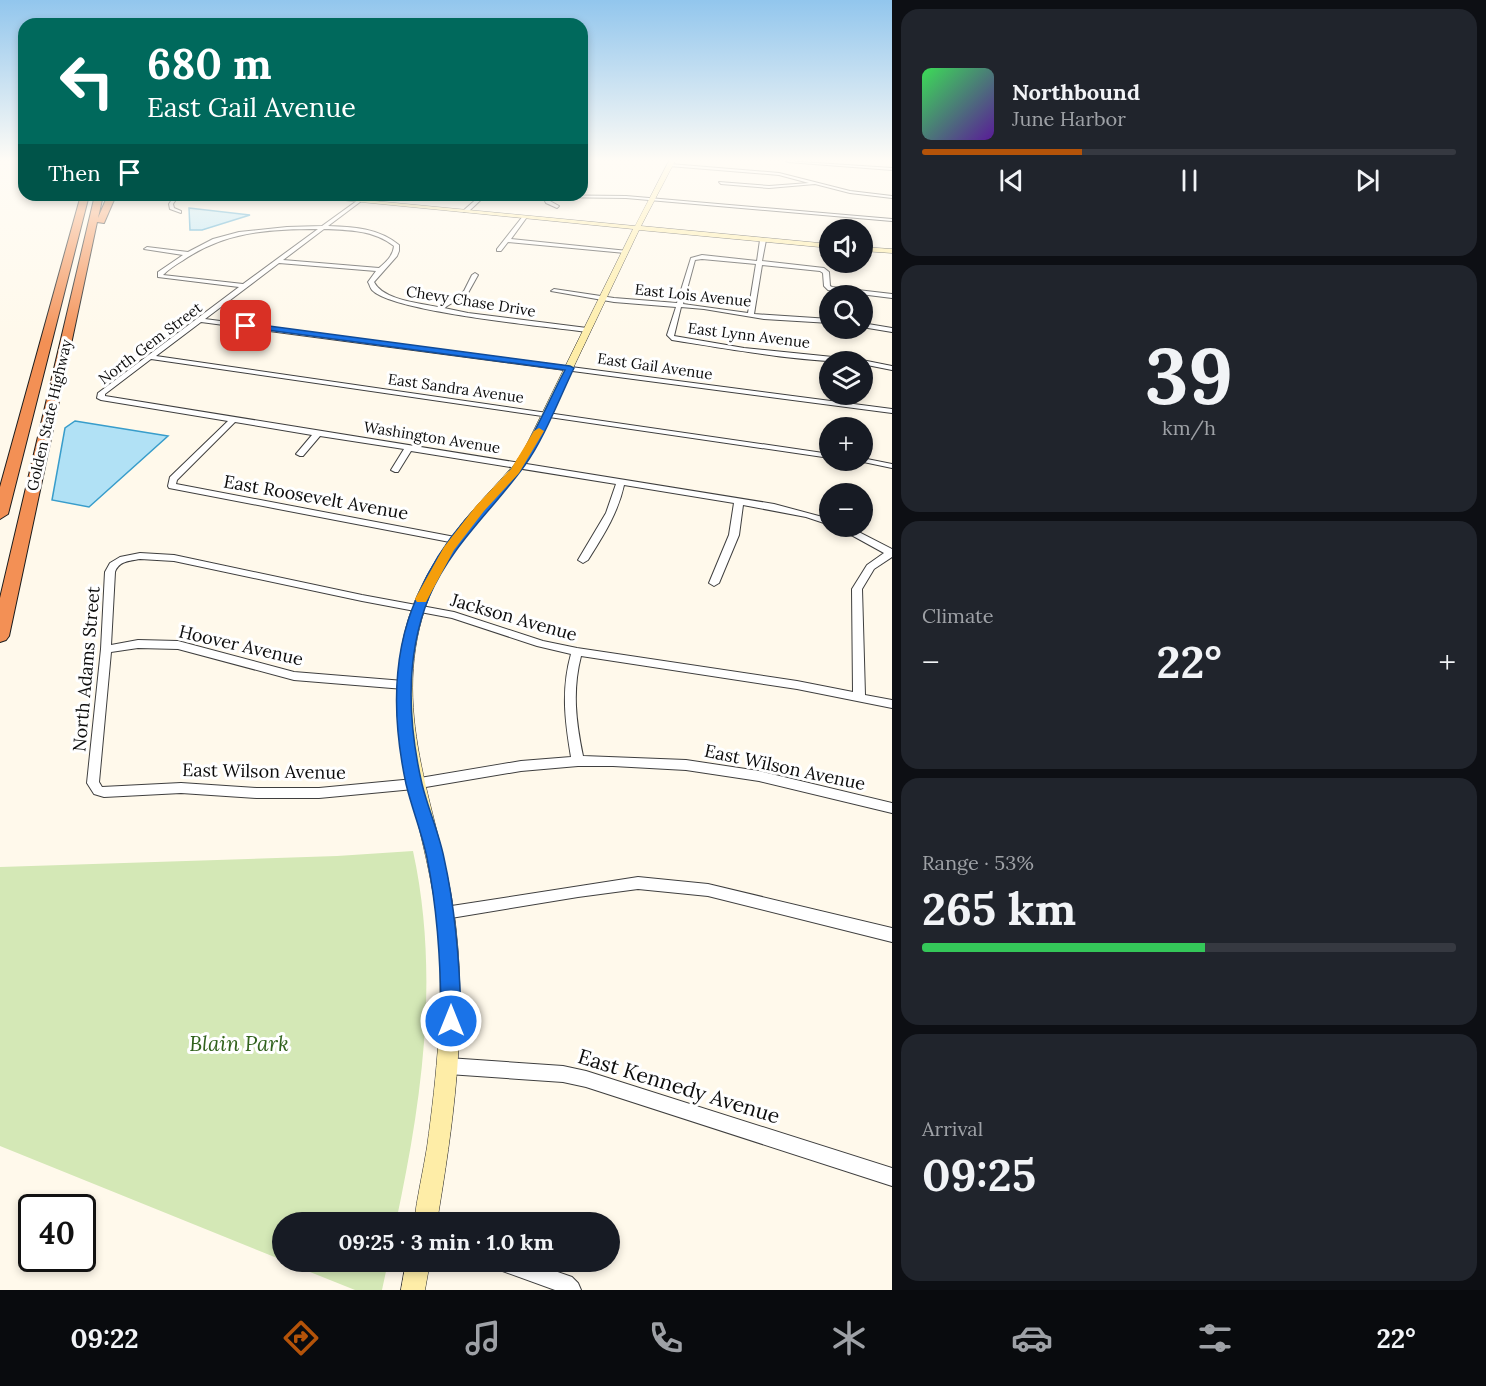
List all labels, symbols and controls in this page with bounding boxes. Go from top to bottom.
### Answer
text: 680 m [147,37,272,91]
icon: left [48,42,126,120]
text: Northbound [1012,78,1140,106]
text: East Gail Avenue [147,90,356,124]
text: June Harbor [1012,106,1126,131]
icon: arrive [113,156,146,189]
text: Then [48,159,101,187]
icon: previous [995,164,1028,197]
icon: pause [1173,164,1206,197]
icon: next [1351,164,1384,197]
map controls [819,219,873,537]
button: sound [819,219,873,273]
street label: East Lois Avenue [634,279,752,311]
street label: Chevy Chase Drive [405,281,537,321]
button: search [819,285,873,339]
street label: North Gem Street [94,298,206,388]
pin [220,300,271,351]
icon: arrive [229,309,262,342]
street label: East Lynn Avenue [687,318,811,352]
text: 39 [1145,326,1233,425]
street label: Golden State Highway [22,337,76,493]
street label: East Gail Avenue [596,349,714,383]
button: layers [819,351,873,405]
street label: East Sandra Avenue [387,369,525,407]
text: km/h [1162,415,1216,440]
street label: Washington Avenue [362,417,502,457]
button: + [819,417,873,471]
street label: East Roosevelt Avenue [222,469,410,525]
button: − [819,483,873,537]
street label: North Adams Street [67,585,105,753]
street label: Jackson Avenue [447,588,580,646]
text: Climate [922,603,994,628]
street label: Hoover Avenue [177,620,306,671]
text: 22° [1156,633,1222,690]
text: − [922,641,940,683]
text: + [1438,641,1456,683]
street label: East Wilson Avenue [703,739,868,795]
street label: East Wilson Avenue [182,758,346,784]
text: Range · 53% [922,850,1034,875]
text: 265 km [922,880,1076,937]
position arrow [419,989,483,1053]
park label: Blain Park [189,1030,289,1057]
street label: East Kennedy Avenue [575,1042,783,1130]
text: Arrival [922,1116,983,1141]
text: 09:25 [922,1146,1036,1203]
speed limit sign: 40 [18,1194,96,1272]
text: 09:25 · 3 min · 1.0 km [338,1228,554,1256]
icon: directions [280,1317,322,1359]
icon: music [462,1317,504,1359]
icon: phone [645,1317,687,1359]
icon: climate [828,1317,870,1359]
icon: car [1011,1317,1053,1359]
icon: filters [1194,1317,1236,1359]
text: 09:22 [70,1321,139,1355]
text: 22° [1376,1321,1416,1355]

